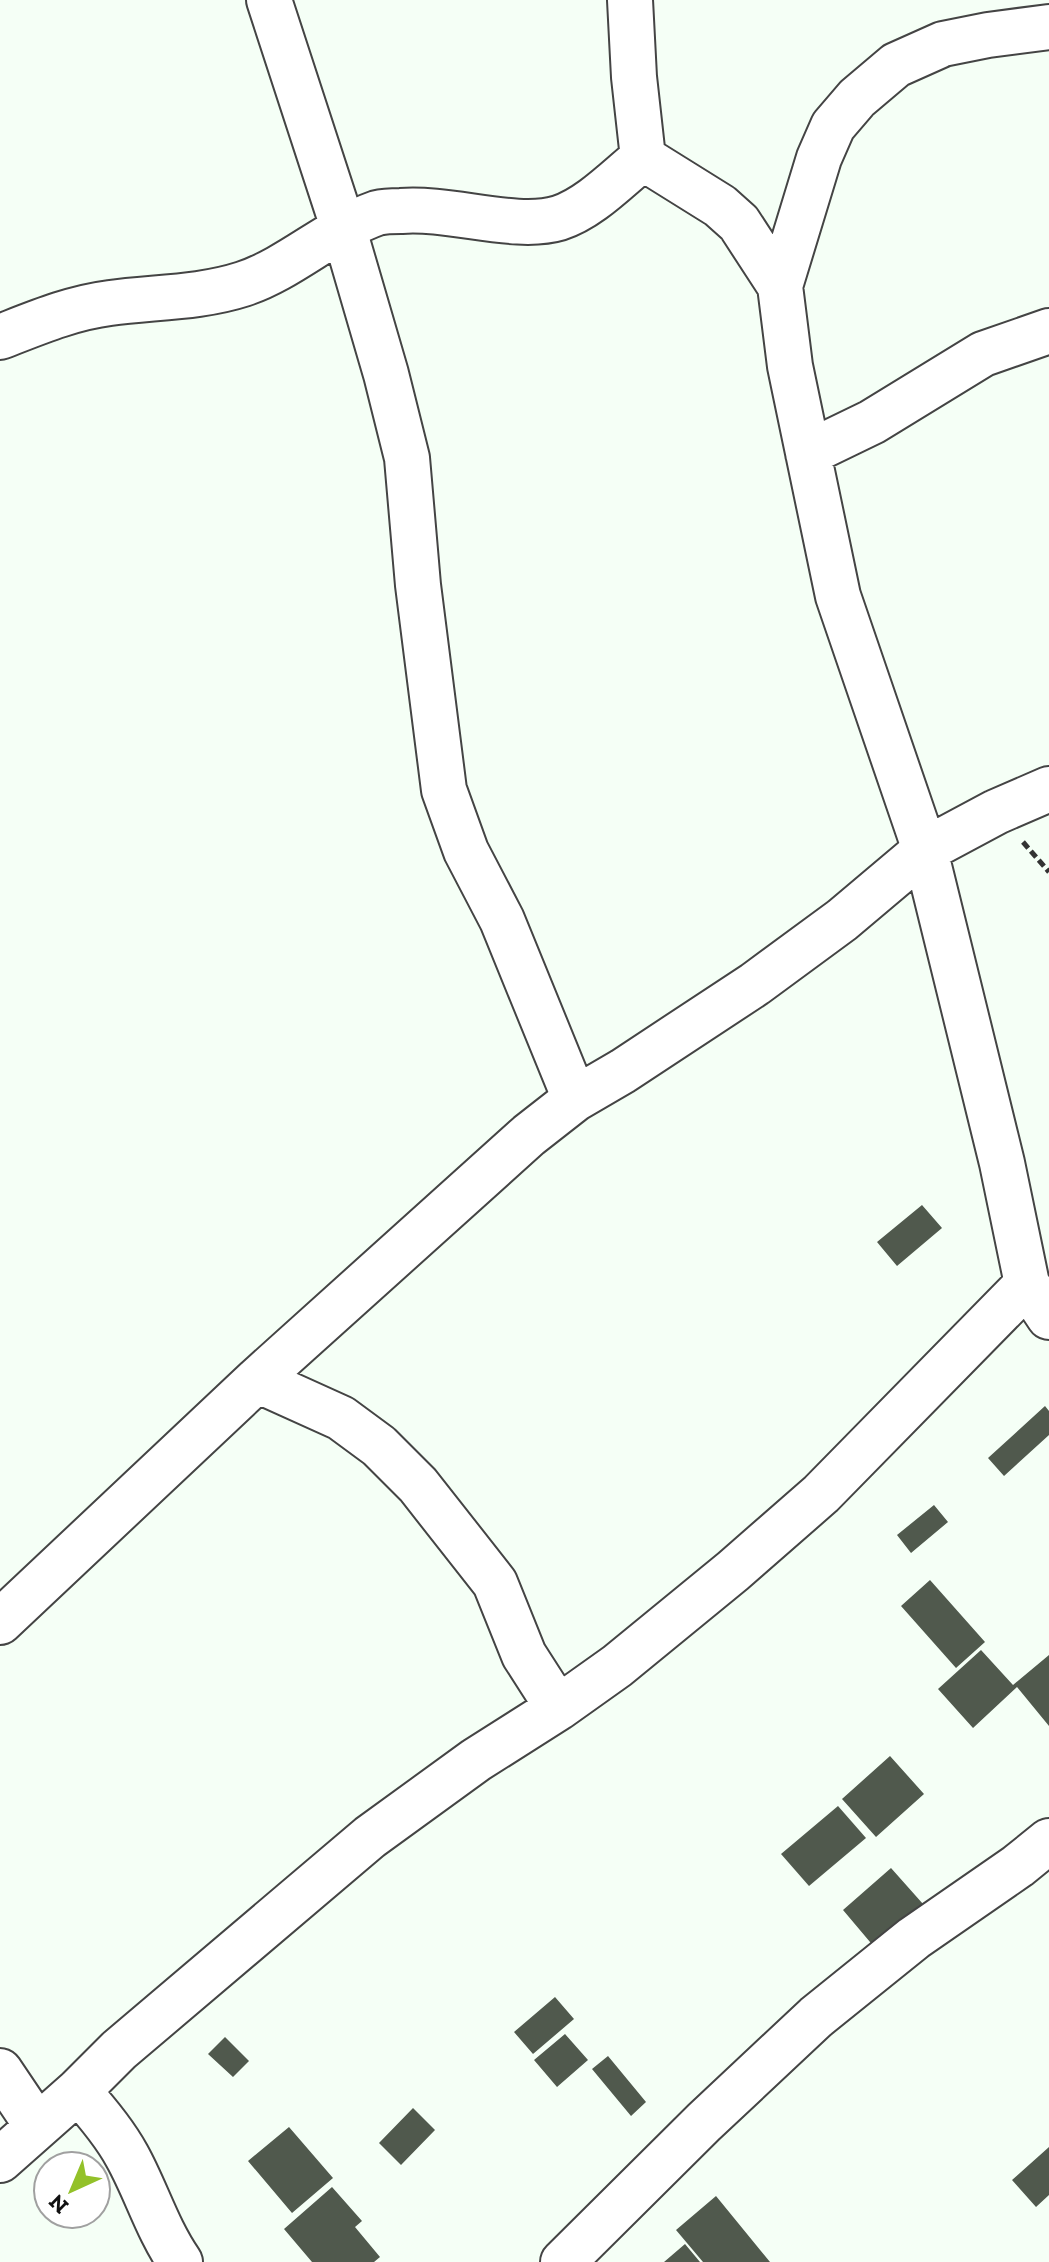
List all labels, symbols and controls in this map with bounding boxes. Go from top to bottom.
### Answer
north arrow [32,2150,112,2230]
text: N [43,2188,74,2220]

